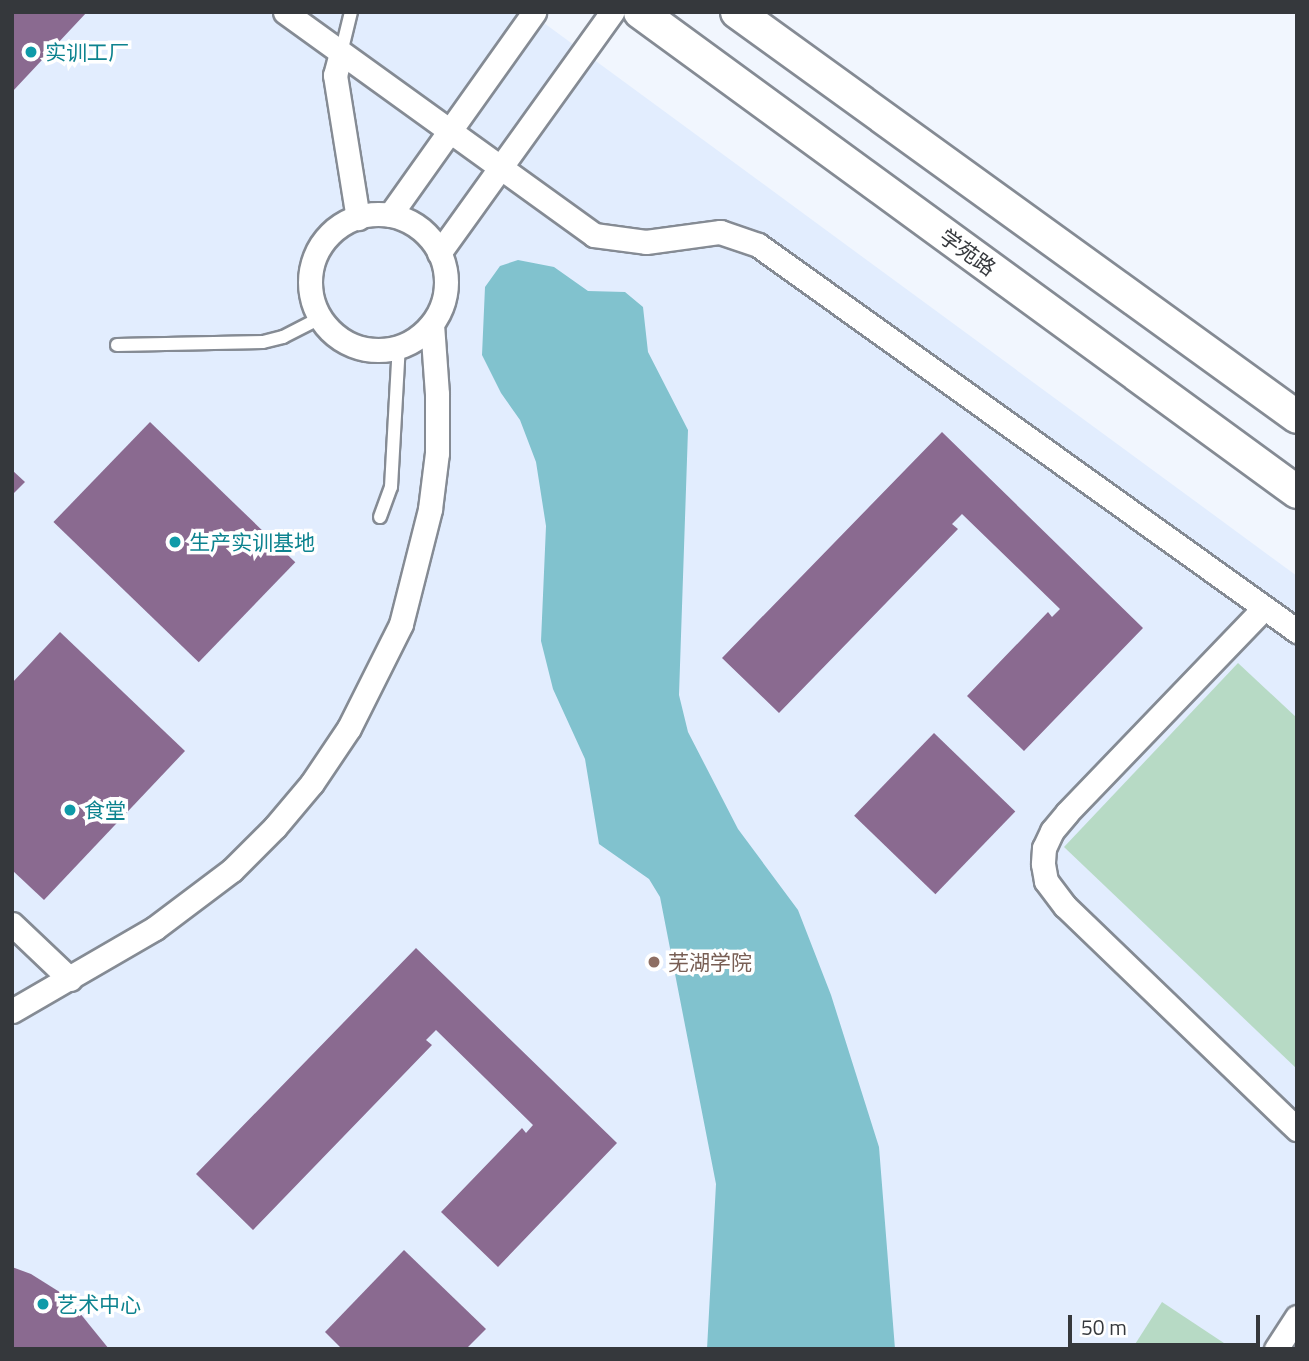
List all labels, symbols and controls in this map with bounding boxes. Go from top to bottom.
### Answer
place label: 实训工厂 [45,39,129,65]
marker: 实训工厂 [23,44,39,60]
street label: 学苑路 [935,223,1001,281]
place label: 生产实训基地 [189,529,315,555]
marker: 生产实训基地 [167,534,183,550]
place label: 食堂 [84,797,126,823]
marker: 食堂 [62,802,78,818]
place label: 芜湖学院 [668,949,752,975]
marker: 芜湖学院 [646,954,662,970]
place label: 艺术中心 [57,1291,141,1317]
marker: 艺术中心 [35,1296,51,1312]
scale bar [1071,1302,1264,1346]
text: 50 m [1081,1311,1127,1343]

